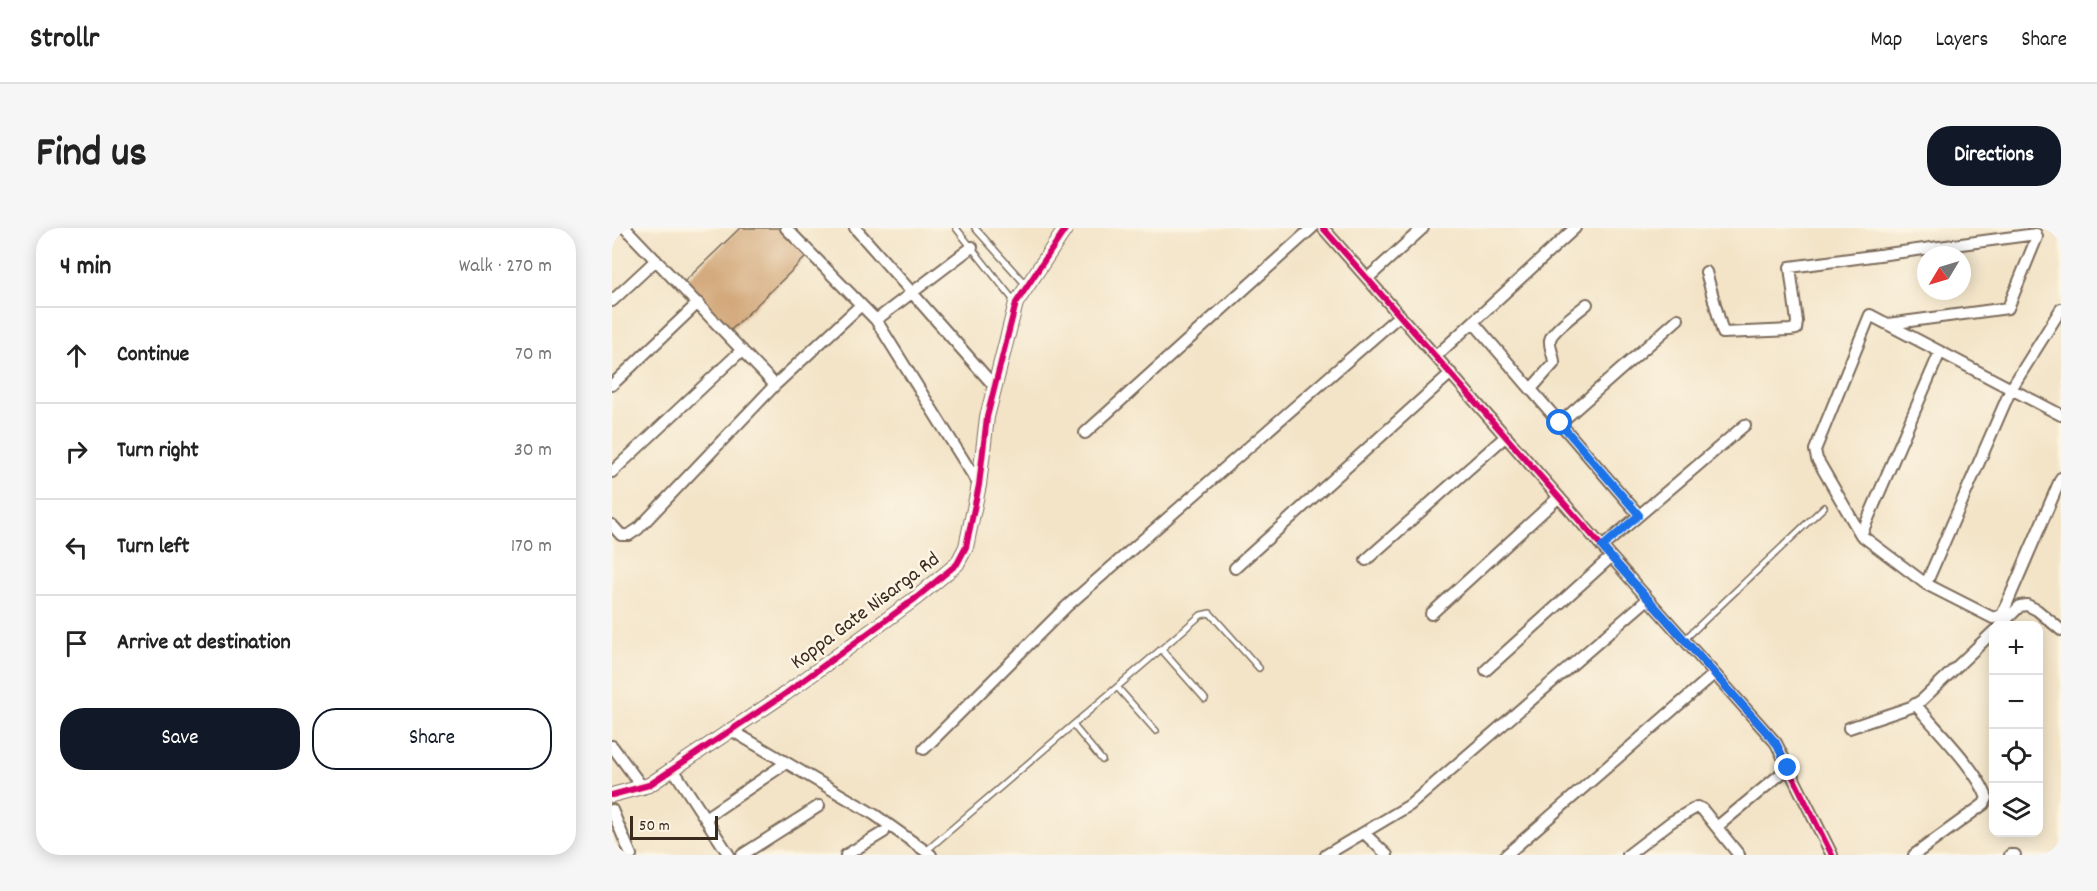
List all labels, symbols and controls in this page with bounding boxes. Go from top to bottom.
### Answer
text: Strollr [30,21,99,61]
text: Map [1871,26,1902,56]
text: Layers [1935,26,1988,56]
text: Share [2021,26,2067,56]
text: Find us [36,126,147,186]
button: Directions [1927,126,2061,186]
north arrow [1917,246,1971,300]
text: 4 min [60,249,111,286]
text: Walk · 270 m [459,253,552,281]
icon: ahead [60,339,93,372]
text: Continue [117,340,189,371]
text: 70 m [515,341,552,369]
route start [1546,409,1572,435]
icon: right [60,435,93,468]
text: Turn right [117,436,199,467]
text: 30 m [514,437,552,465]
icon: left [60,531,93,564]
text: Turn left [117,532,189,563]
text: 170 m [511,533,552,561]
street label: Koppa Gate Nisarga Rd [785,546,947,678]
map controls [1989,621,2043,837]
button: + [1989,621,2043,675]
icon: arrive [60,627,93,660]
text: Arrive at destination [117,628,291,659]
button: − [1989,675,2043,729]
button: Save [60,708,300,770]
button: Share [312,708,552,770]
button: locate [1989,729,2043,783]
route end [1774,754,1800,780]
button: layers [1989,783,2043,837]
scale bar [630,813,718,840]
text: 50 m [639,815,670,838]

